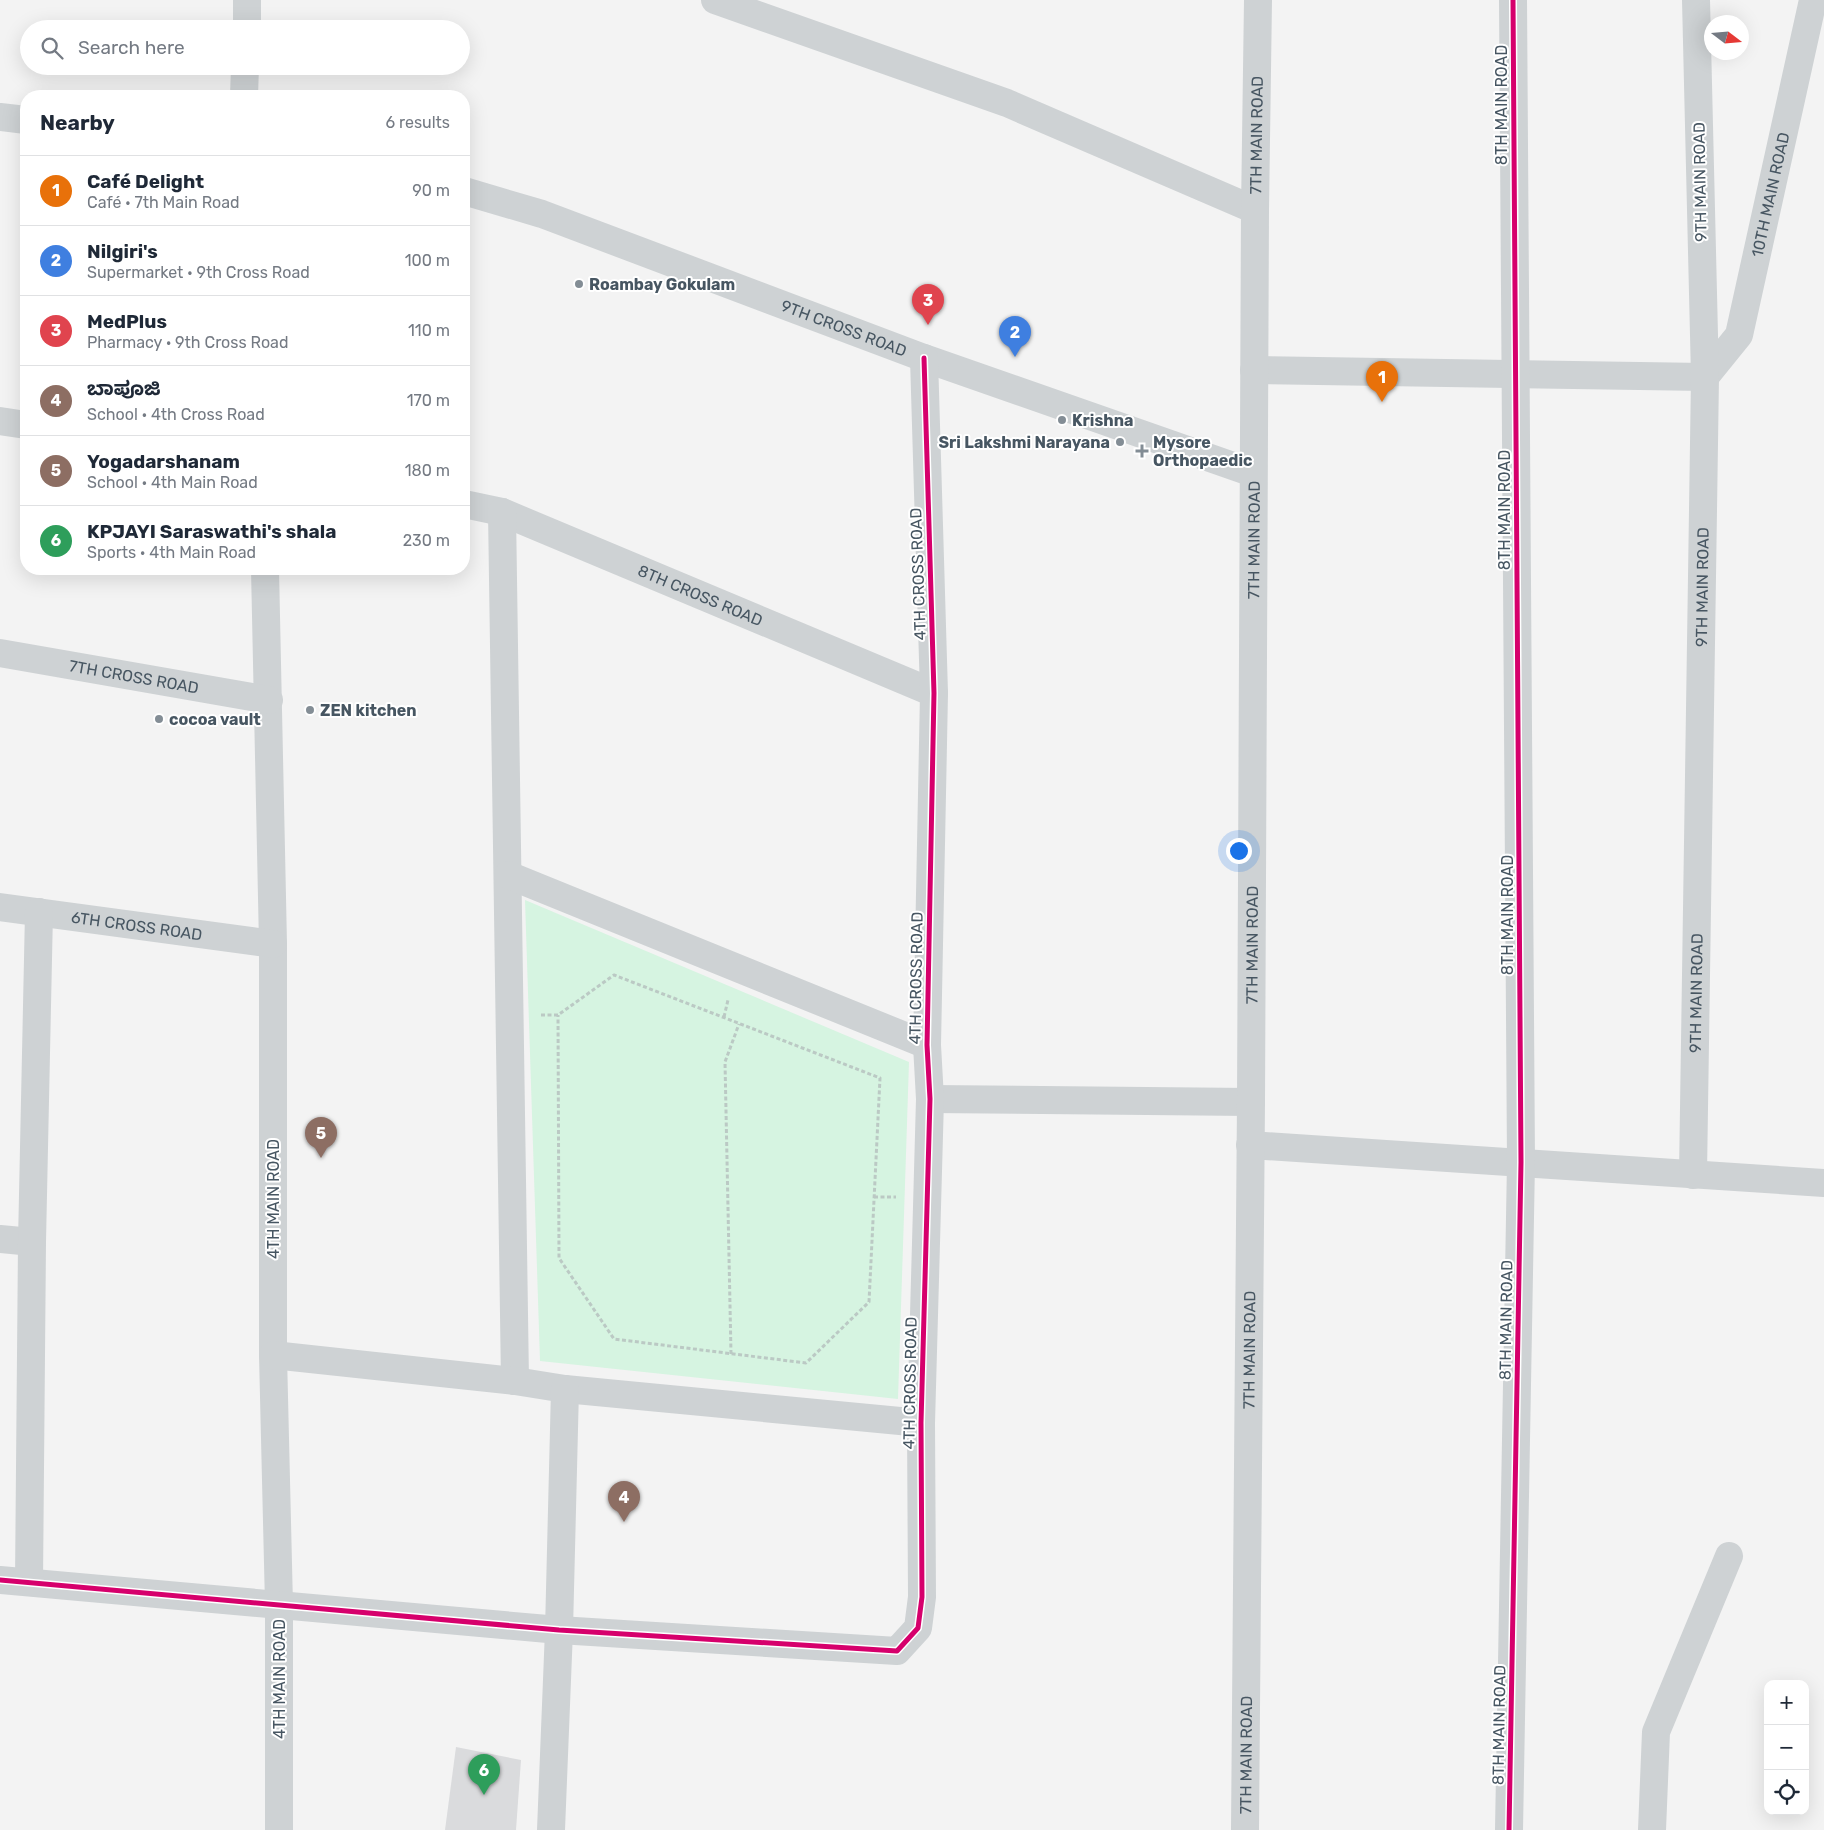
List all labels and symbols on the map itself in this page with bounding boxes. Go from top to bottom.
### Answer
north arrow [1704,15,1749,60]
street label: 8TH MAIN ROAD [1492,45,1511,165]
street label: 7TH MAIN ROAD [1246,76,1266,194]
street label: 9TH MAIN ROAD [1689,122,1711,242]
street label: 10TH MAIN ROAD [1747,130,1793,259]
place label: Roambay Gokulam [589,275,735,294]
marker: Roambay Gokulam [573,278,585,290]
pin: 3 [912,284,944,325]
street label: 9TH CROSS ROAD [778,296,909,360]
pin: 2 [999,316,1031,357]
pin: 1 [1366,361,1398,402]
place label: Krishna [1072,411,1133,430]
marker: Krishna [1056,414,1068,426]
place label: Sri Lakshmi Narayana [938,433,1110,452]
place label: Mysore Orthopaedic [1153,433,1252,470]
marker: Sri Lakshmi Narayana [1114,436,1126,448]
marker: Mysore Orthopaedic [1135,444,1149,458]
street label: 8TH MAIN ROAD [1495,450,1514,570]
street label: 7TH MAIN ROAD [1244,481,1263,599]
street label: 4TH CROSS ROAD [906,507,930,641]
street label: 9TH MAIN ROAD [1691,527,1712,647]
street label: 8TH CROSS ROAD [635,561,766,630]
street label: 7TH CROSS ROAD [68,656,200,697]
place label: ZEN kitchen [320,701,417,720]
marker: ZEN kitchen [304,704,316,716]
place label: cocoa vault [169,710,261,729]
marker: cocoa vault [153,713,165,725]
your location [1226,838,1252,864]
street label: 8TH MAIN ROAD [1498,855,1517,975]
street label: 7TH MAIN ROAD [1242,886,1261,1004]
street label: 6TH CROSS ROAD [70,907,204,944]
street label: 4TH CROSS ROAD [905,911,927,1045]
street label: 9TH MAIN ROAD [1685,933,1706,1053]
pin: 5 [305,1117,337,1158]
street label: 4TH MAIN ROAD [264,1139,283,1259]
street label: 8TH MAIN ROAD [1495,1260,1517,1380]
street label: 7TH MAIN ROAD [1239,1291,1259,1409]
street label: 4TH CROSS ROAD [899,1316,921,1450]
pin: 4 [608,1481,640,1522]
street label: 4TH MAIN ROAD [270,1619,289,1739]
street label: 8TH MAIN ROAD [1488,1665,1510,1785]
street label: 7TH MAIN ROAD [1236,1696,1256,1814]
pin: 6 [468,1754,500,1795]

